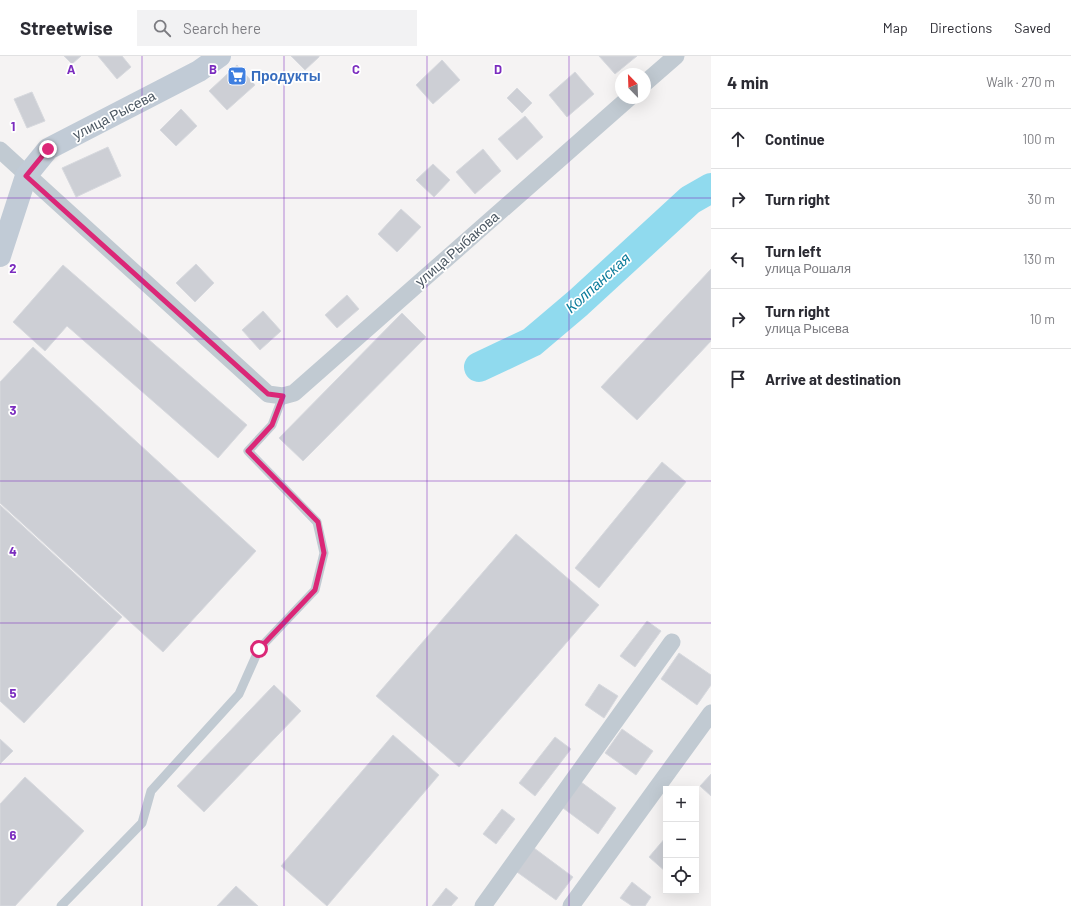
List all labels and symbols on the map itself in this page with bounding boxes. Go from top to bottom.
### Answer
text: A [67,61,76,77]
text: B [209,61,217,77]
text: C [352,61,360,77]
text: D [494,61,502,77]
supermarket icon: Продукты [226,65,248,87]
place label: Продукты [251,67,321,84]
north arrow [615,68,651,104]
street label: улица Рысева [70,86,158,143]
text: 1 [11,118,15,134]
route end [39,140,57,158]
street label: улица Рыбакова [411,208,502,290]
water label: Колпанская [561,248,633,316]
text: 2 [9,260,17,276]
text: 3 [9,402,17,418]
text: 4 [9,543,17,559]
route start [250,640,268,658]
text: 5 [9,685,17,701]
text: 6 [10,827,17,843]

